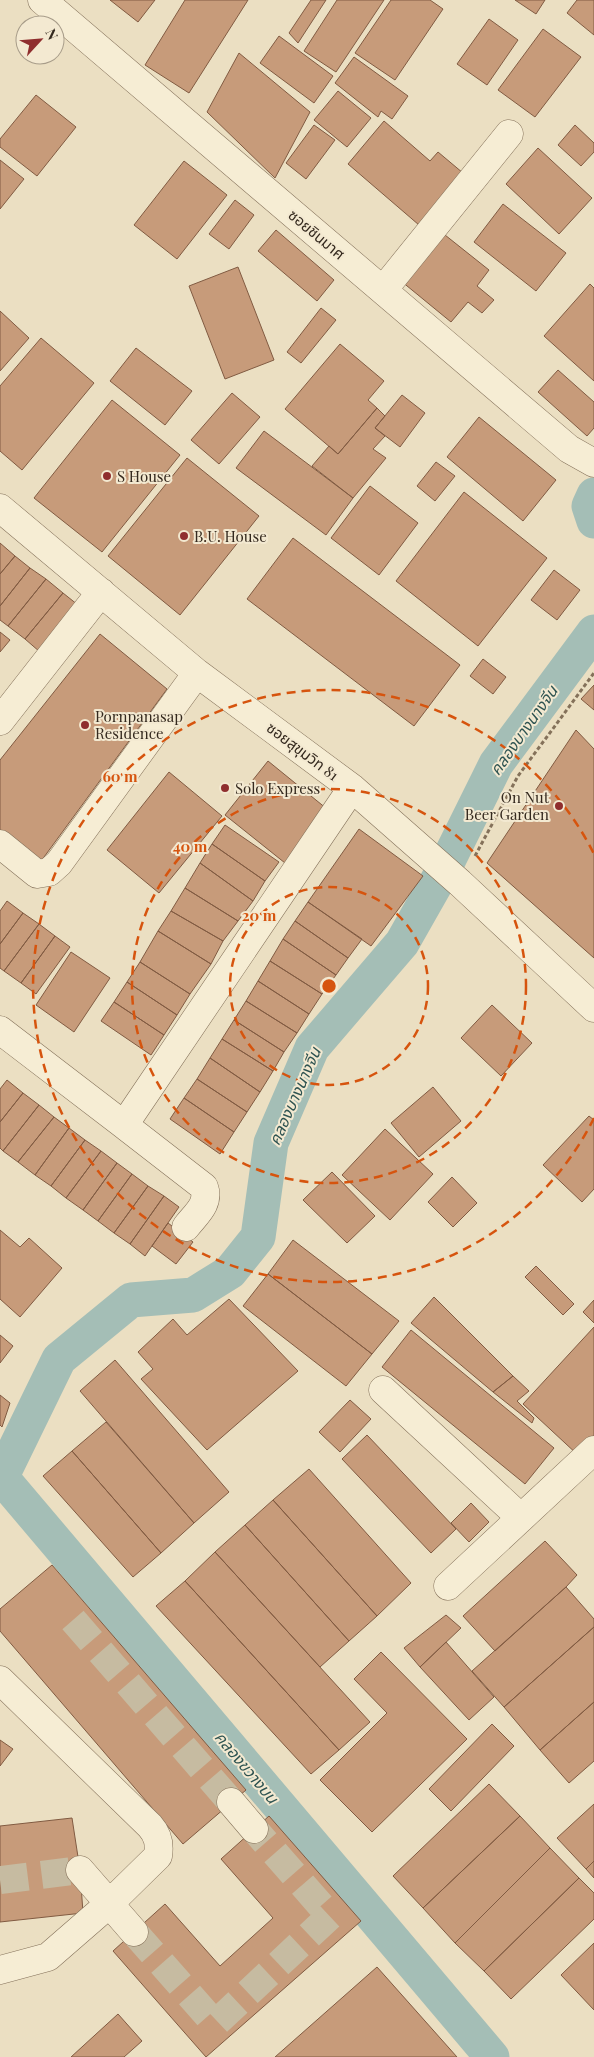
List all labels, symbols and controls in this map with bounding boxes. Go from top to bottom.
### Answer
north arrow [15,15,65,65]
text: N [41,25,63,43]
street label: ซอยชินมาศ [285,204,349,264]
place label: S House [117,466,171,486]
marker: S House [101,470,113,482]
place label: B.U. House [194,526,267,546]
marker: B.U. House [178,530,190,542]
water label: คลองบางนางจีน [484,680,562,779]
place label: Pornpanasap Residence [95,706,183,743]
street label: ซอยสุขุมวิท 81 [263,717,343,785]
marker: Pornpanasap Residence [79,719,91,731]
text: 60 m [102,766,138,786]
place label: Solo Express [235,778,320,798]
marker: Solo Express [219,782,231,794]
place label: On Nut Beer Garden [465,787,550,824]
marker: On Nut Beer Garden [553,800,565,812]
text: 40 m [173,836,208,856]
text: 20 m [242,905,277,925]
centre of rings [320,977,338,995]
water label: คลองบางนางจีน [263,1043,325,1148]
water label: คลองขวางบน [211,1727,284,1808]

